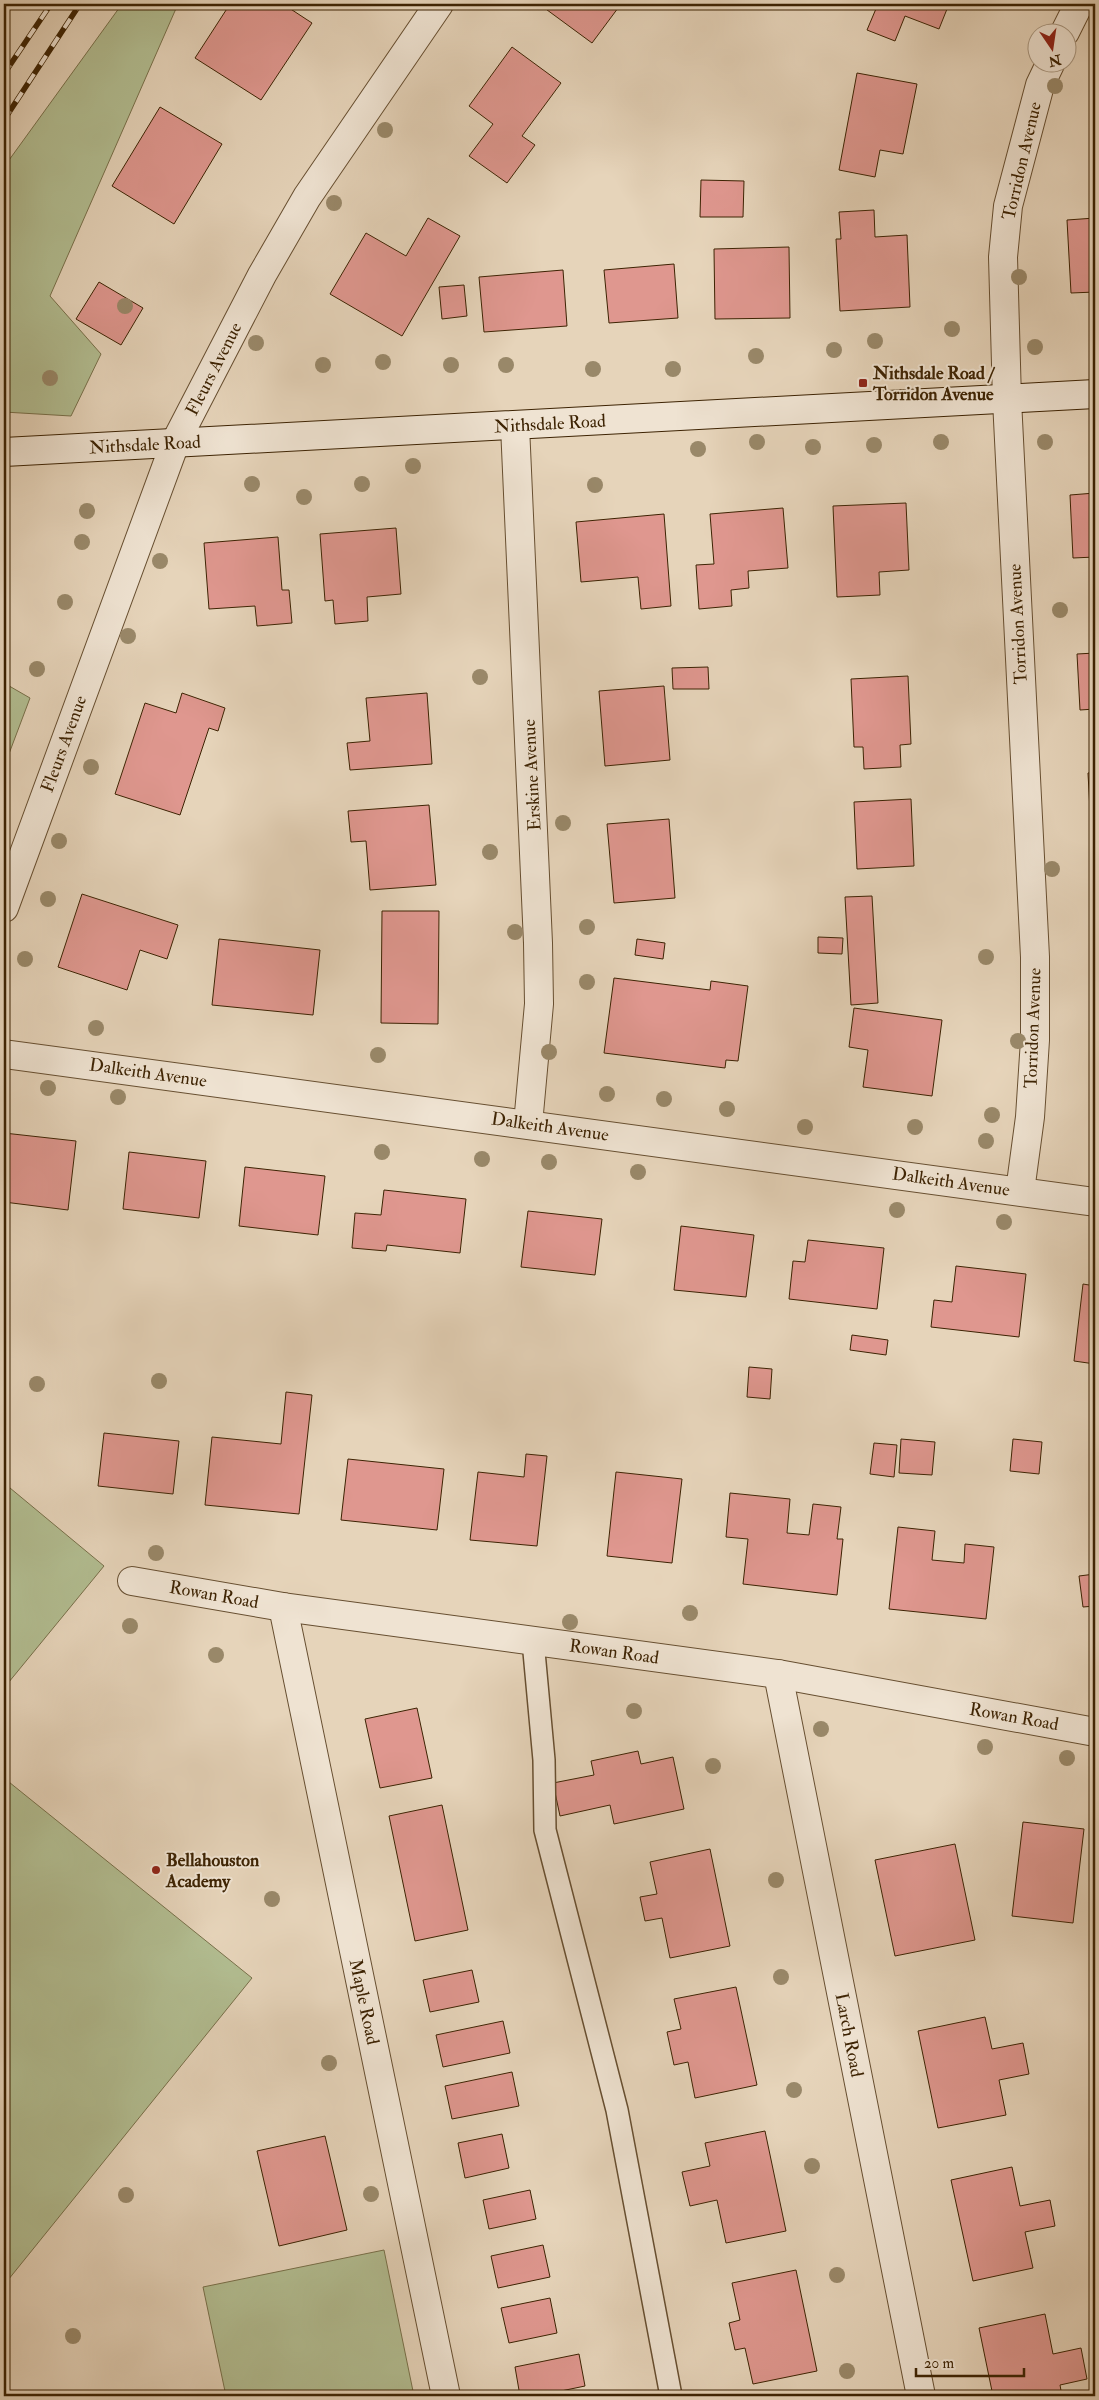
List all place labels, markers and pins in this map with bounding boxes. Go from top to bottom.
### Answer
place label: Nithsdale Road / Torridon Avenue [872,362,996,406]
marker: Nithsdale Road / Torridon Avenue [857,377,869,389]
place label: Bellahouston Academy [165,1849,260,1893]
marker: Bellahouston Academy [150,1864,162,1876]

